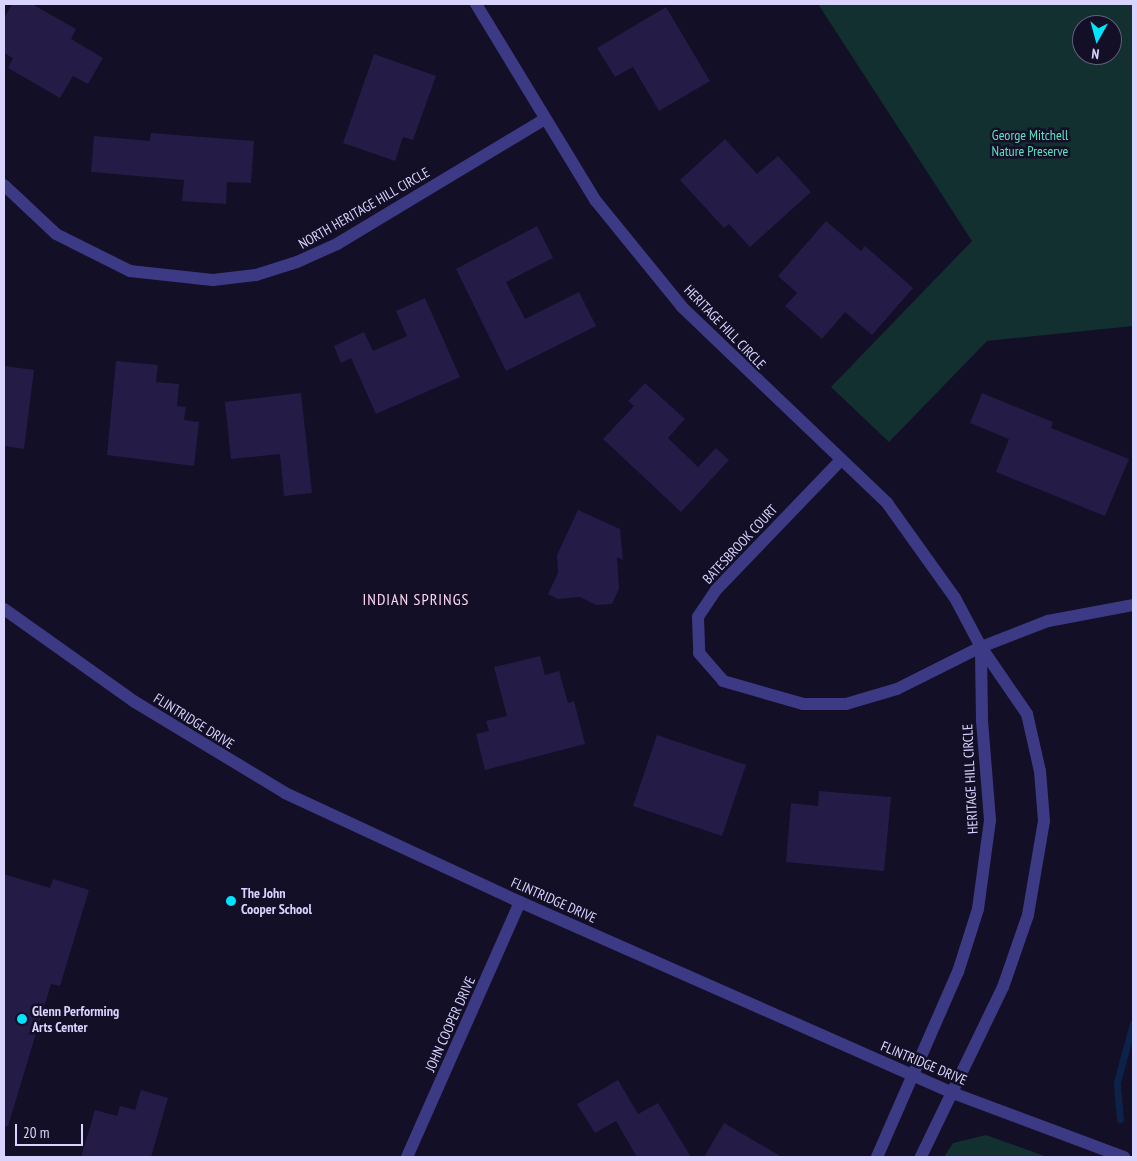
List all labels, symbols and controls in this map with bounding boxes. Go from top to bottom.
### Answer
north arrow [1072,15,1122,65]
text: N [1090,45,1100,63]
park label: George Mitchell Nature Preserve [992,127,1068,160]
street label: NORTH HERITAGE HILL CIRCLE [295,164,433,252]
street label: HERITAGE HILL CIRCLE [680,281,770,373]
street label: BATESBROOK COURT [699,501,781,587]
district label: INDIAN SPRINGS [361,589,471,609]
street label: FLINTRIDGE DRIVE [151,690,237,752]
street label: HERITAGE HILL CIRCLE [959,723,981,835]
street label: FLINTRIDGE DRIVE [509,874,599,926]
place label: The John Cooper School [241,885,312,918]
marker: The John Cooper School [225,895,237,907]
street label: JOHN COOPER DRIVE [422,974,478,1074]
place label: Glenn Performing Arts Center [32,1003,119,1036]
marker: Glenn Performing Arts Center [16,1013,28,1025]
street label: FLINTRIDGE DRIVE [879,1037,969,1089]
scale bar [18,1114,85,1146]
text: 20 m [23,1123,49,1142]

